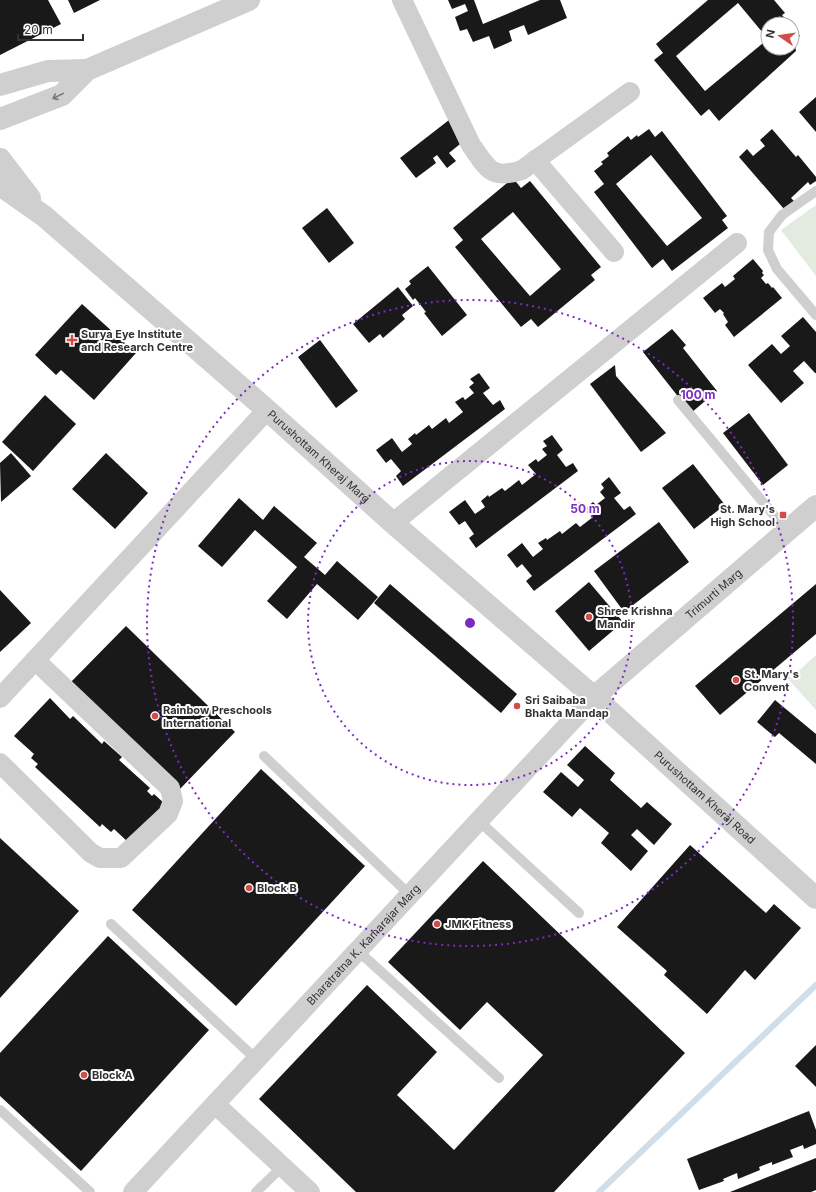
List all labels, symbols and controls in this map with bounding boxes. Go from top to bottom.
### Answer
scale bar [18,16,83,42]
north arrow [760,16,800,56]
text: 20 m [24,22,53,37]
text: N [762,28,778,39]
one-way arrow [52,93,64,100]
place label: Surya Eye Institute and Research Centre [81,327,194,354]
marker: Surya Eye Institute and Research Centre [66,334,78,346]
text: 100 m [680,387,716,402]
street label: Purushottam Kheraj Marg [265,407,373,506]
text: 50 m [570,501,600,516]
place label: St. Mary's High School [710,502,775,529]
marker: St. Mary's High School [778,510,788,520]
street label: Trimurti Marg [683,566,745,622]
place label: Shree Krishna Mandir [597,604,673,631]
marker: Shree Krishna Mandir [584,612,594,622]
centre of rings [463,616,477,630]
place label: St. Mary's Convent [744,667,799,694]
marker: St. Mary's Convent [731,675,741,685]
place label: Sri Saibaba Bhakta Mandap [525,693,609,720]
marker: Sri Saibaba Bhakta Mandap [512,701,522,711]
place label: Rainbow Preschools International [163,703,272,730]
marker: Rainbow Preschools International [150,711,160,721]
street label: Purushottam Kheraj Road [651,748,758,847]
place label: Block B [257,881,297,895]
street label: Bharatratna K. Kamarajar Marg [304,881,423,1008]
marker: Block B [244,883,254,893]
place label: JMK Fitness [445,917,511,931]
marker: JMK Fitness [432,919,442,929]
place label: Block A [92,1068,133,1082]
marker: Block A [79,1070,89,1080]

